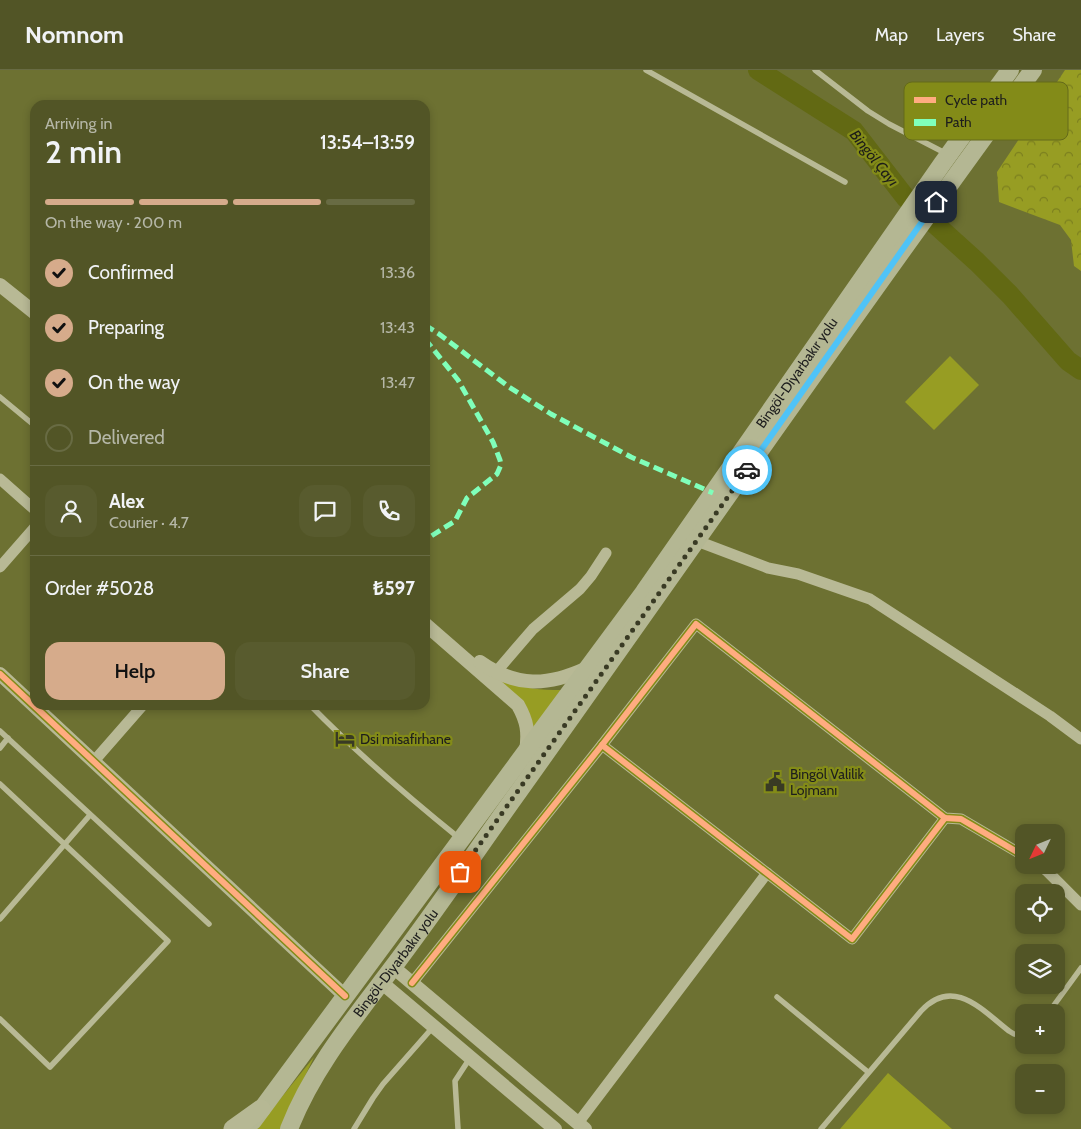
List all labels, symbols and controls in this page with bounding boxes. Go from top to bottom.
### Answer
text: Nomnom [25,20,124,49]
text: Map [875,24,908,46]
text: Layers [936,24,985,46]
text: Share [1013,24,1056,46]
legend [904,82,1068,140]
text: Cycle path [945,91,1007,109]
text: Path [945,113,972,131]
text: Arriving in [45,114,112,133]
water label: Bingöl Çayı [846,126,902,190]
text: 13:54–13:59 [320,131,415,154]
text: 2 min [45,132,122,171]
pin [915,181,957,223]
icon: home [922,188,950,216]
text: On the way · 200 m [45,213,182,232]
icon: check [45,259,73,287]
text: Confirmed [88,261,174,284]
text: 13:36 [380,263,415,282]
icon: check [45,314,73,342]
street label: Bingöl-Diyarbakır yolu [752,314,841,432]
text: Preparing [88,316,164,339]
text: 13:43 [380,318,415,337]
icon: check [45,369,73,397]
text: On the way [88,371,180,394]
text: 13:47 [381,373,415,392]
text: Delivered [88,426,165,449]
courier [722,445,772,495]
icon: car [733,456,761,484]
button: person [45,485,97,537]
button: chat [299,485,351,537]
button: phone [363,485,415,537]
text: Alex [109,490,145,513]
text: Courier · 4.7 [109,513,189,532]
text: Order #5028 [45,577,154,600]
text: ₺597 [373,577,415,600]
button: Help [45,642,225,700]
button: Share [235,642,415,700]
hotel icon: Dsi misafirhane [334,728,356,750]
place label: Dsi misafirhane [360,730,451,748]
place label: Bingöl Valilik Lojmanı [790,765,864,799]
public building icon: Bingöl Valilik Lojmanı [764,771,786,793]
north arrow [1015,824,1065,874]
map controls [1015,824,1065,1114]
pin [439,851,481,893]
icon: bag [446,858,474,886]
button: locate [1015,884,1065,934]
street label: Bingöl-Diyarbakır yolu [349,905,442,1021]
button: layers [1015,944,1065,994]
button: + [1015,1004,1065,1054]
button: − [1015,1064,1065,1114]

